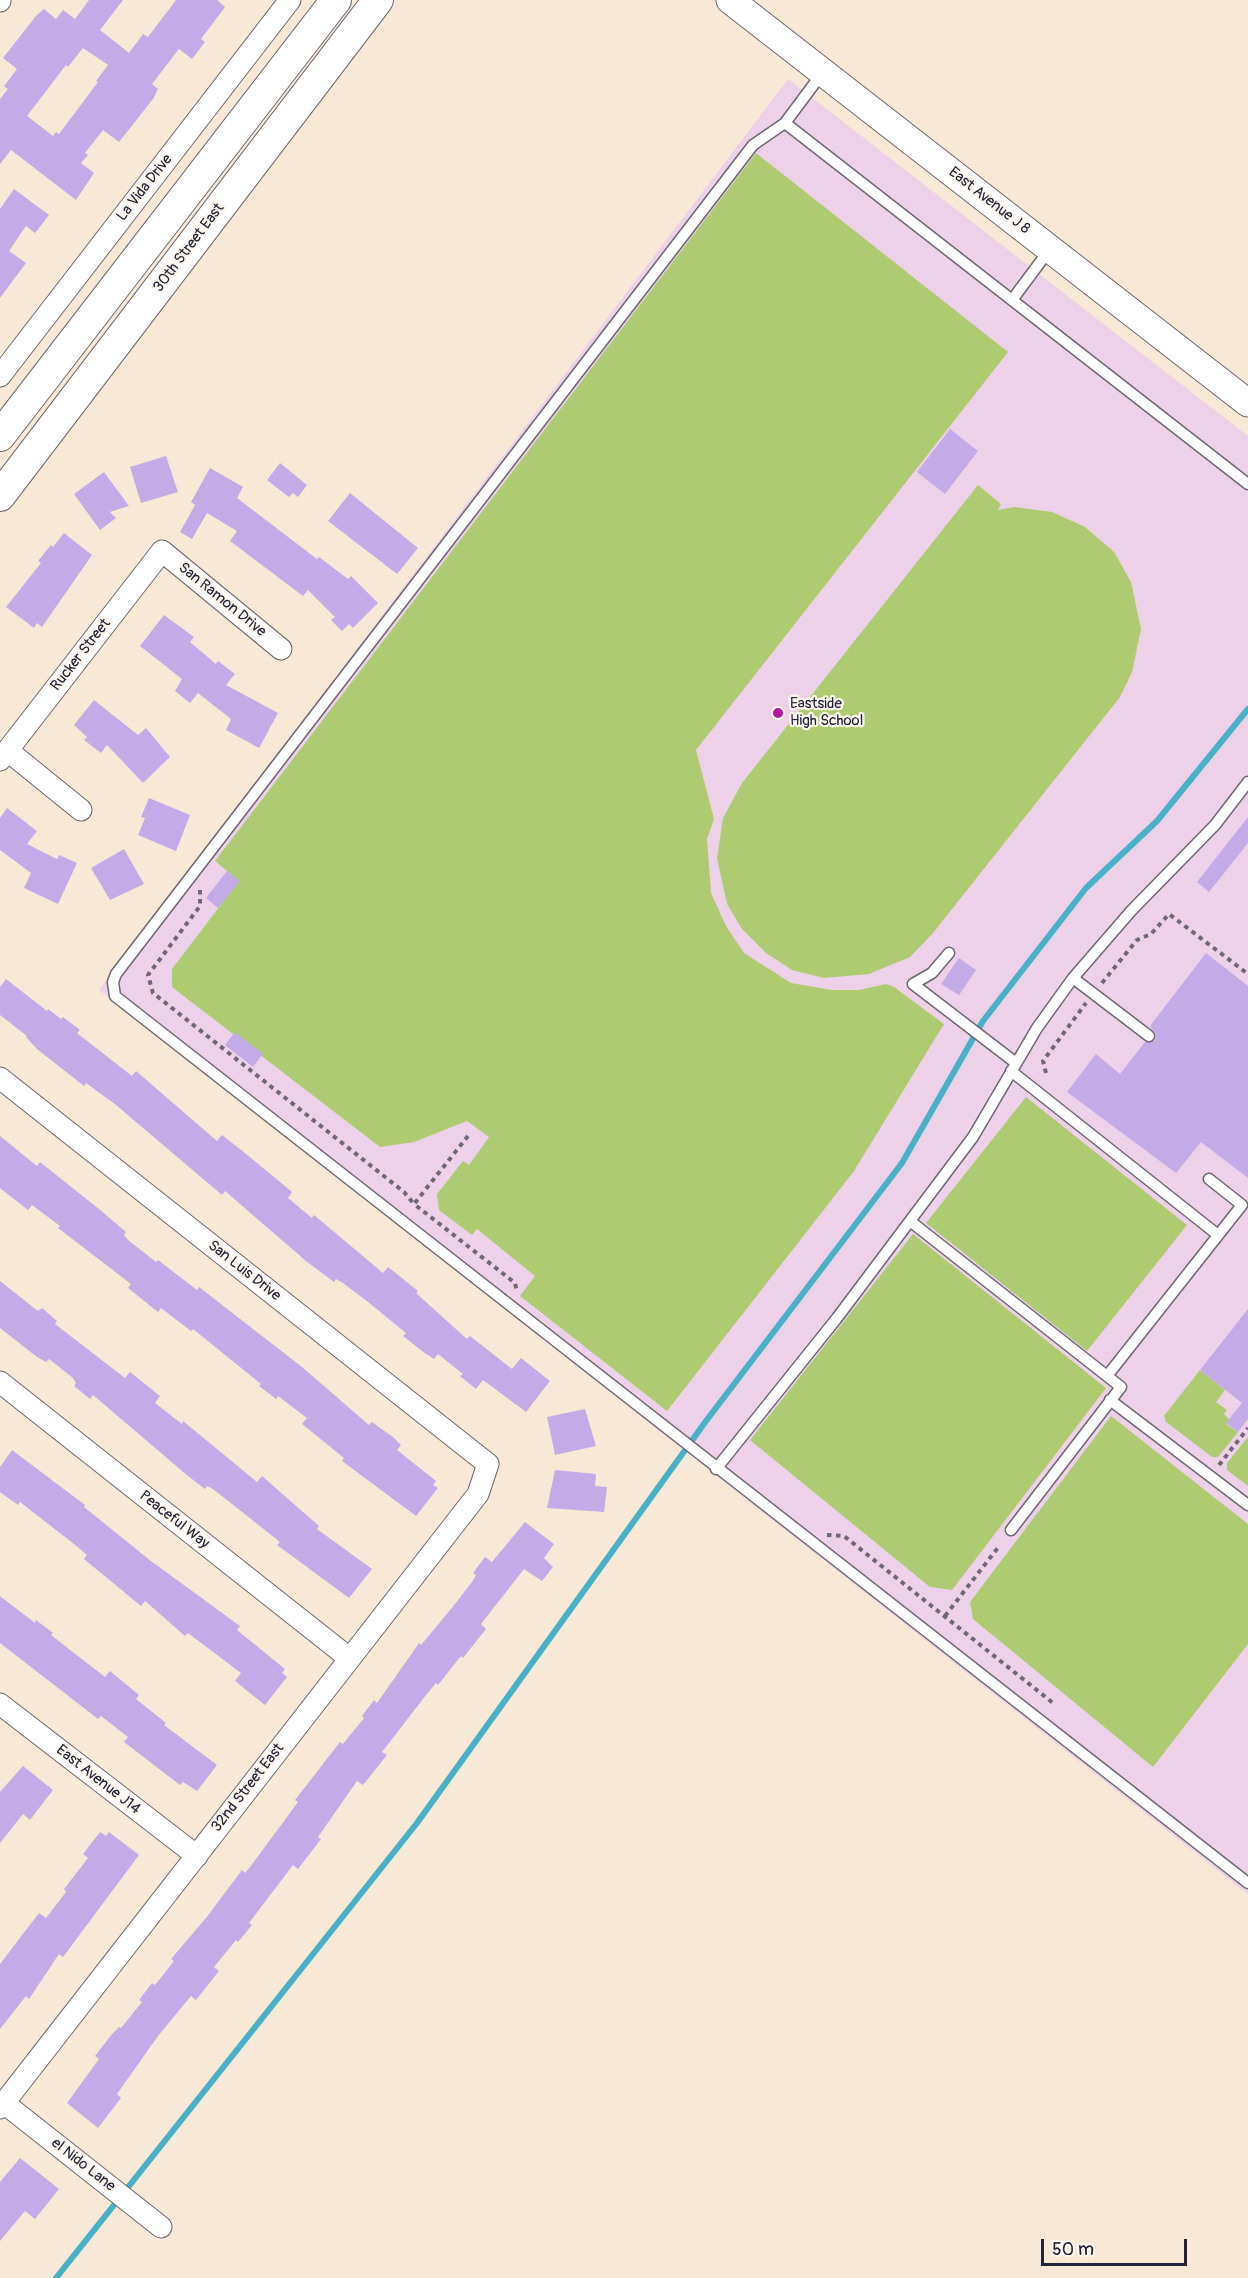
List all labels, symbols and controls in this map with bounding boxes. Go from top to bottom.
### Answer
street label: La Vida Drive [113,151,177,225]
street label: East Avenue J 8 [945,164,1033,238]
street label: 30th Street East [150,200,228,296]
street label: San Ramon Drive [174,559,270,641]
street label: Rucker Street [47,615,115,695]
place label: Eastside High School [790,695,863,730]
marker: Eastside High School [771,706,785,720]
street label: San Luis Drive [204,1237,284,1305]
street label: Peaceful Way [135,1487,213,1553]
street label: 32nd Street East [208,1740,288,1836]
street label: East Avenue J14 [52,1742,144,1818]
street label: el Nido Lane [47,2134,119,2196]
scale bar [1044,2227,1190,2265]
text: 50 m [1052,2238,1094,2261]

